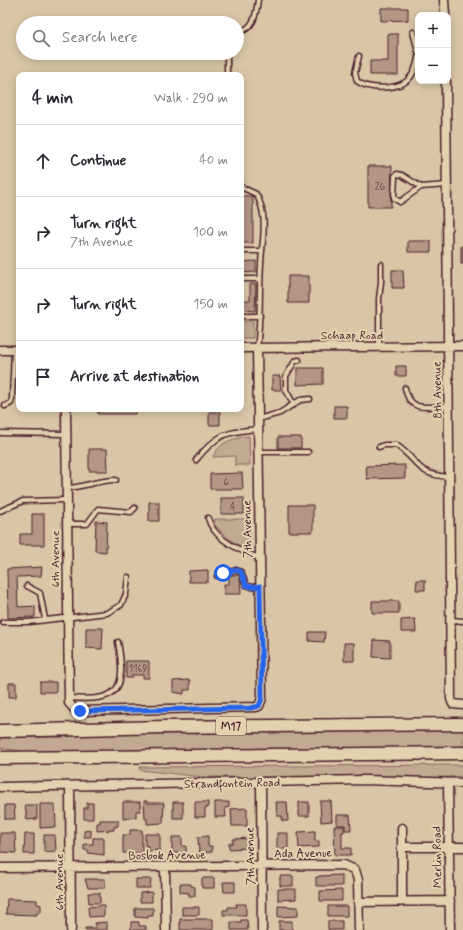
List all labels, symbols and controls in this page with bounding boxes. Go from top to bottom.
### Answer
map controls [415,12,451,84]
button: + [415,12,451,48]
search box [16,16,244,60]
icon: search [30,27,52,49]
text: Search here [62,28,138,48]
button: − [415,48,451,84]
text: 4 min [32,87,73,109]
text: Walk · 290 m [154,90,228,107]
icon: ahead [32,150,54,172]
text: Continue [70,151,126,171]
text: 40 m [199,152,228,169]
house number: 26 [375,181,386,194]
text: Turn right [70,214,137,234]
icon: right [32,222,54,244]
text: 100 m [193,224,228,241]
text: 7th Avenue [70,234,133,251]
icon: right [32,294,54,316]
text: Turn right [70,295,137,315]
text: 150 m [194,296,228,313]
street label: Schaap Road [321,328,383,344]
street label: 8th Avenue [429,361,447,419]
icon: arrive [32,366,54,388]
text: Arrive at destination [70,367,199,387]
house number: 6 [223,476,229,489]
street label: 7th Avenue [239,500,257,558]
house number: 4 [230,501,236,514]
street label: 6th Avenue [48,530,64,588]
route start [214,564,232,582]
house number: 1169 [129,663,147,676]
route end [71,702,89,720]
road number: M17 [216,717,246,735]
street label: Strandfontein Road [184,775,280,794]
street label: Merlin Road [429,826,447,888]
street label: 7th Avenue [242,827,260,885]
street label: Ada Avenue [274,845,333,863]
street label: Bosbok Avenue [128,847,206,865]
street label: 6th Avenue [52,853,68,911]

